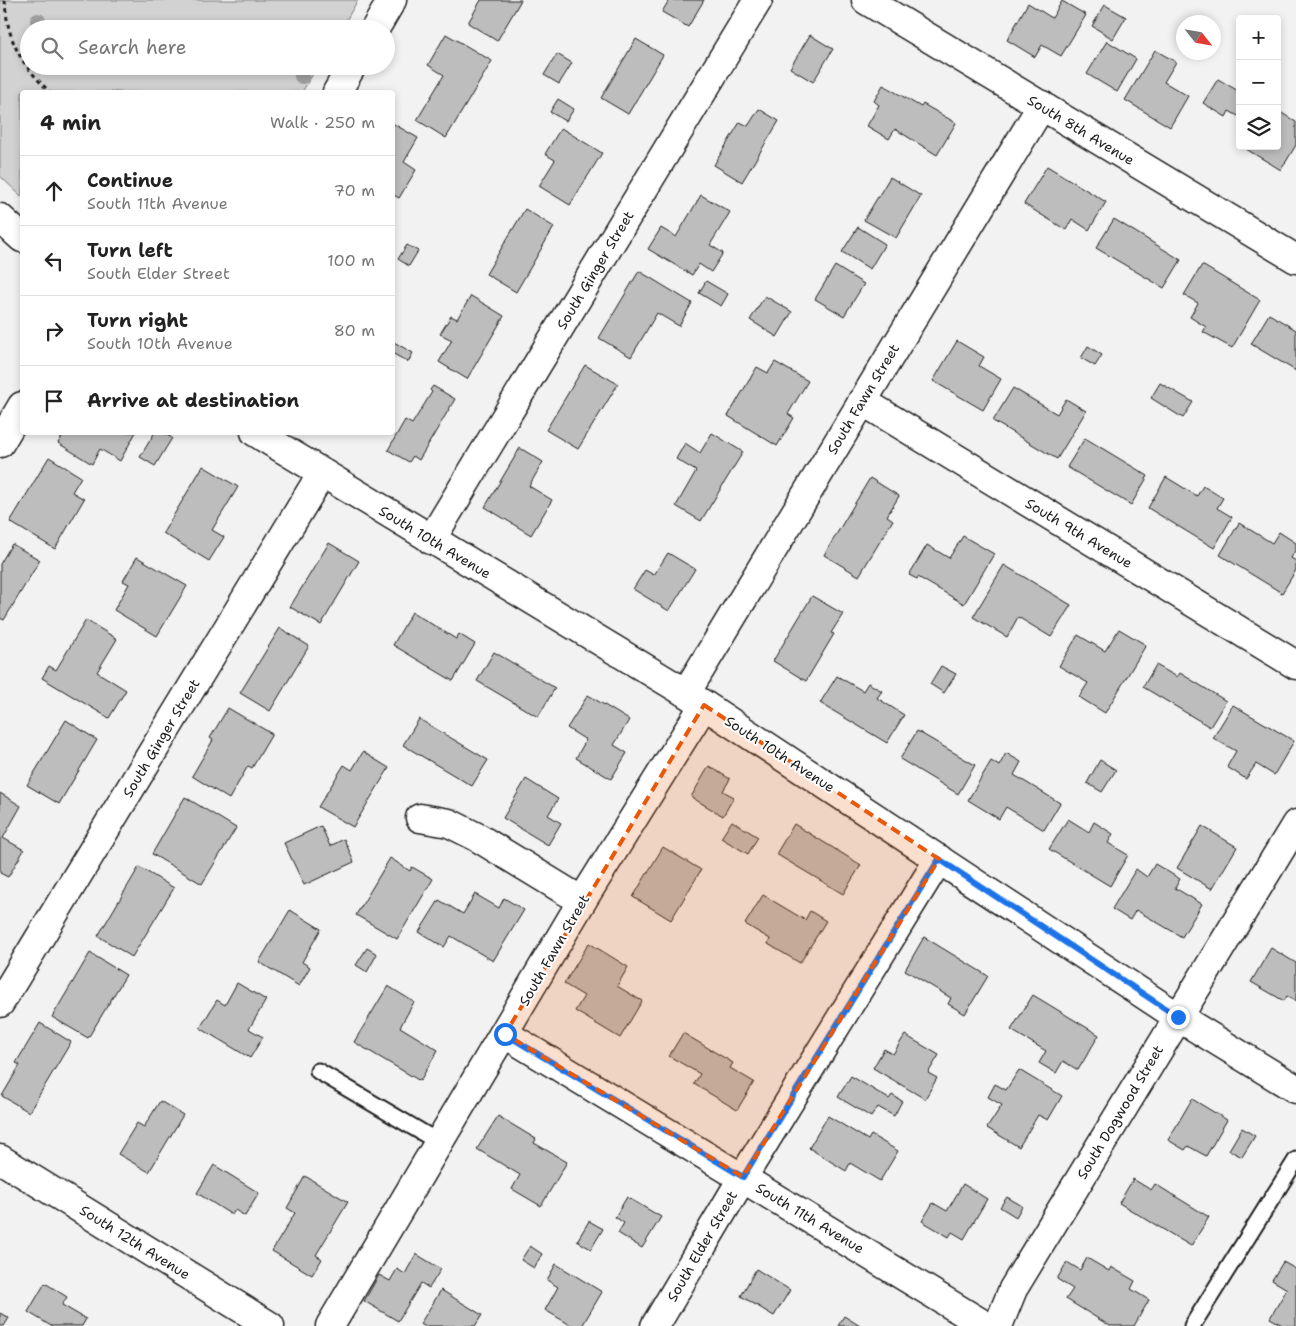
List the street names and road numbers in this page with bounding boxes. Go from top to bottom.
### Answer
street label: South 8th Avenue [1024,91,1138,169]
street label: South Ginger Street [553,207,637,333]
street label: South Fawn Street [823,341,903,457]
street label: South 9th Avenue [1022,494,1136,572]
street label: South 10th Avenue [376,501,494,583]
street label: South Ginger Street [119,675,203,801]
street label: South 10th Avenue [722,712,838,796]
street label: South Fawn Street [515,891,593,1009]
street label: South Dogwood Street [1073,1042,1167,1182]
street label: South 11th Avenue [753,1179,867,1257]
street label: South Elder Street [663,1187,741,1305]
street label: South 12th Avenue [76,1201,194,1283]

